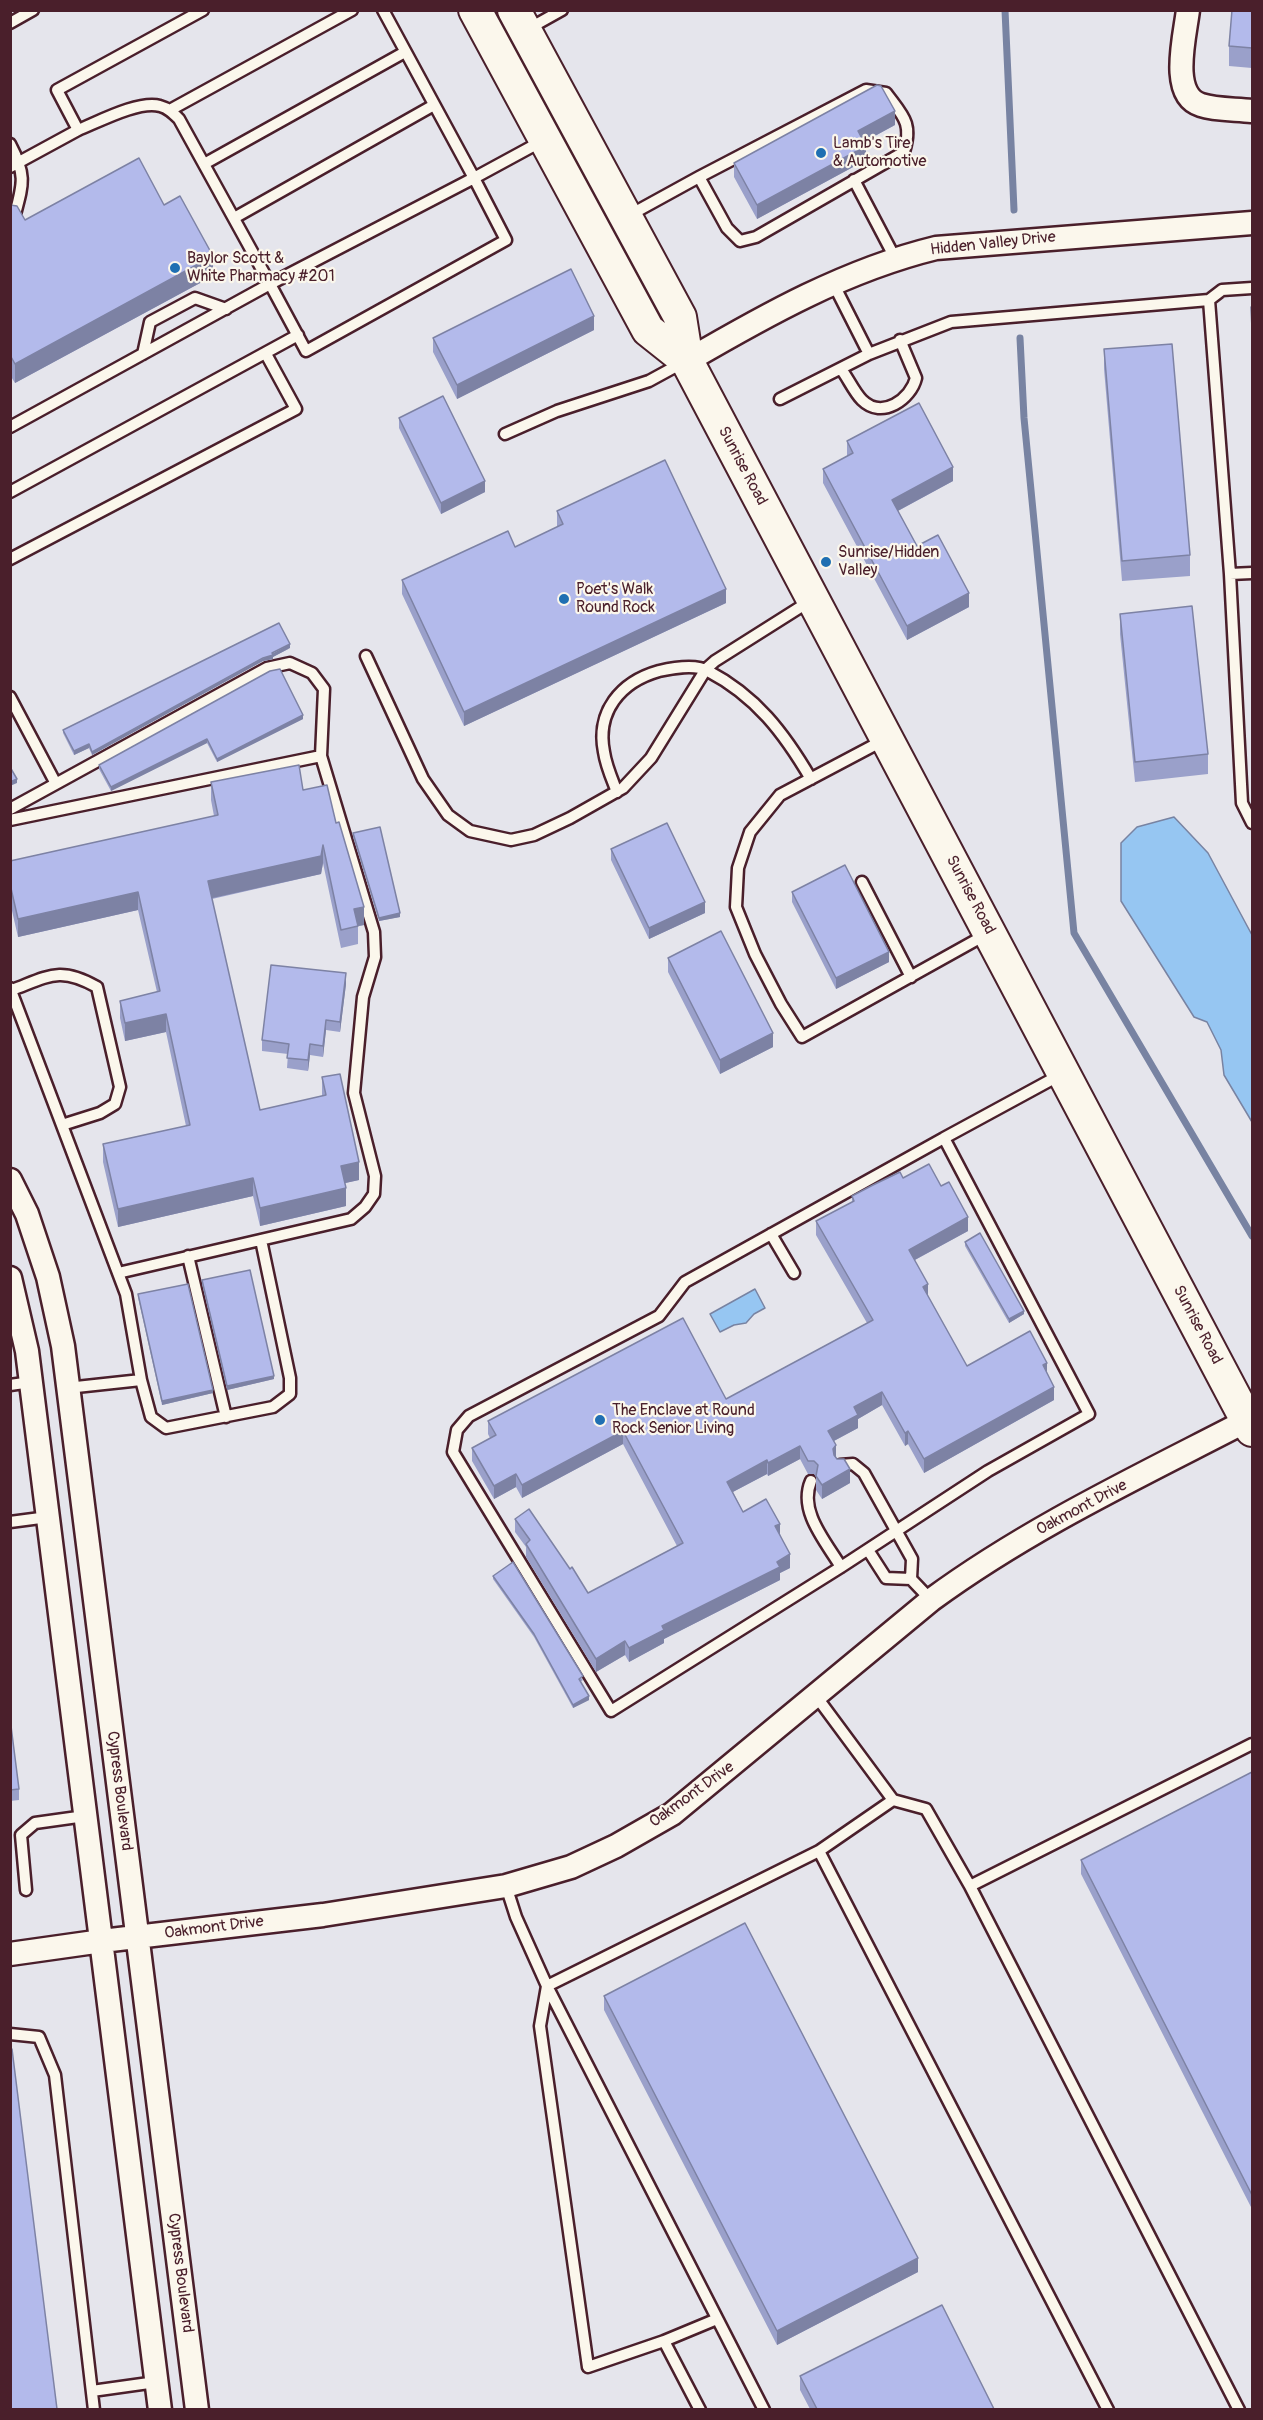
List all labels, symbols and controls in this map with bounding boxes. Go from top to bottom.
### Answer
place label: Lamb's Tire & Automotive [833,134,927,172]
marker: Lamb's Tire & Automotive [814,146,828,160]
street label: Hidden Valley Drive [929,228,1057,260]
place label: Baylor Scott & White Pharmacy #201 [187,249,335,287]
marker: Baylor Scott & White Pharmacy #201 [168,261,182,275]
street label: Sunrise Road [713,423,771,509]
place label: Sunrise/Hidden Valley [838,543,939,581]
marker: Sunrise/Hidden Valley [819,555,833,569]
place label: Poet's Walk Round Rock [576,580,655,618]
marker: Poet's Walk Round Rock [557,592,571,606]
street label: Sunrise Road [941,852,999,938]
street label: Sunrise Road [1168,1282,1226,1368]
place label: The Enclave at Round Rock Senior Living [612,1401,755,1439]
marker: The Enclave at Round Rock Senior Living [593,1413,607,1427]
street label: Oakmont Drive [1033,1476,1131,1540]
street label: Cypress Boulevard [102,1730,136,1852]
street label: Oakmont Drive [646,1758,738,1832]
street label: Oakmont Drive [163,1912,265,1944]
street label: Cypress Boulevard [163,2212,197,2334]

